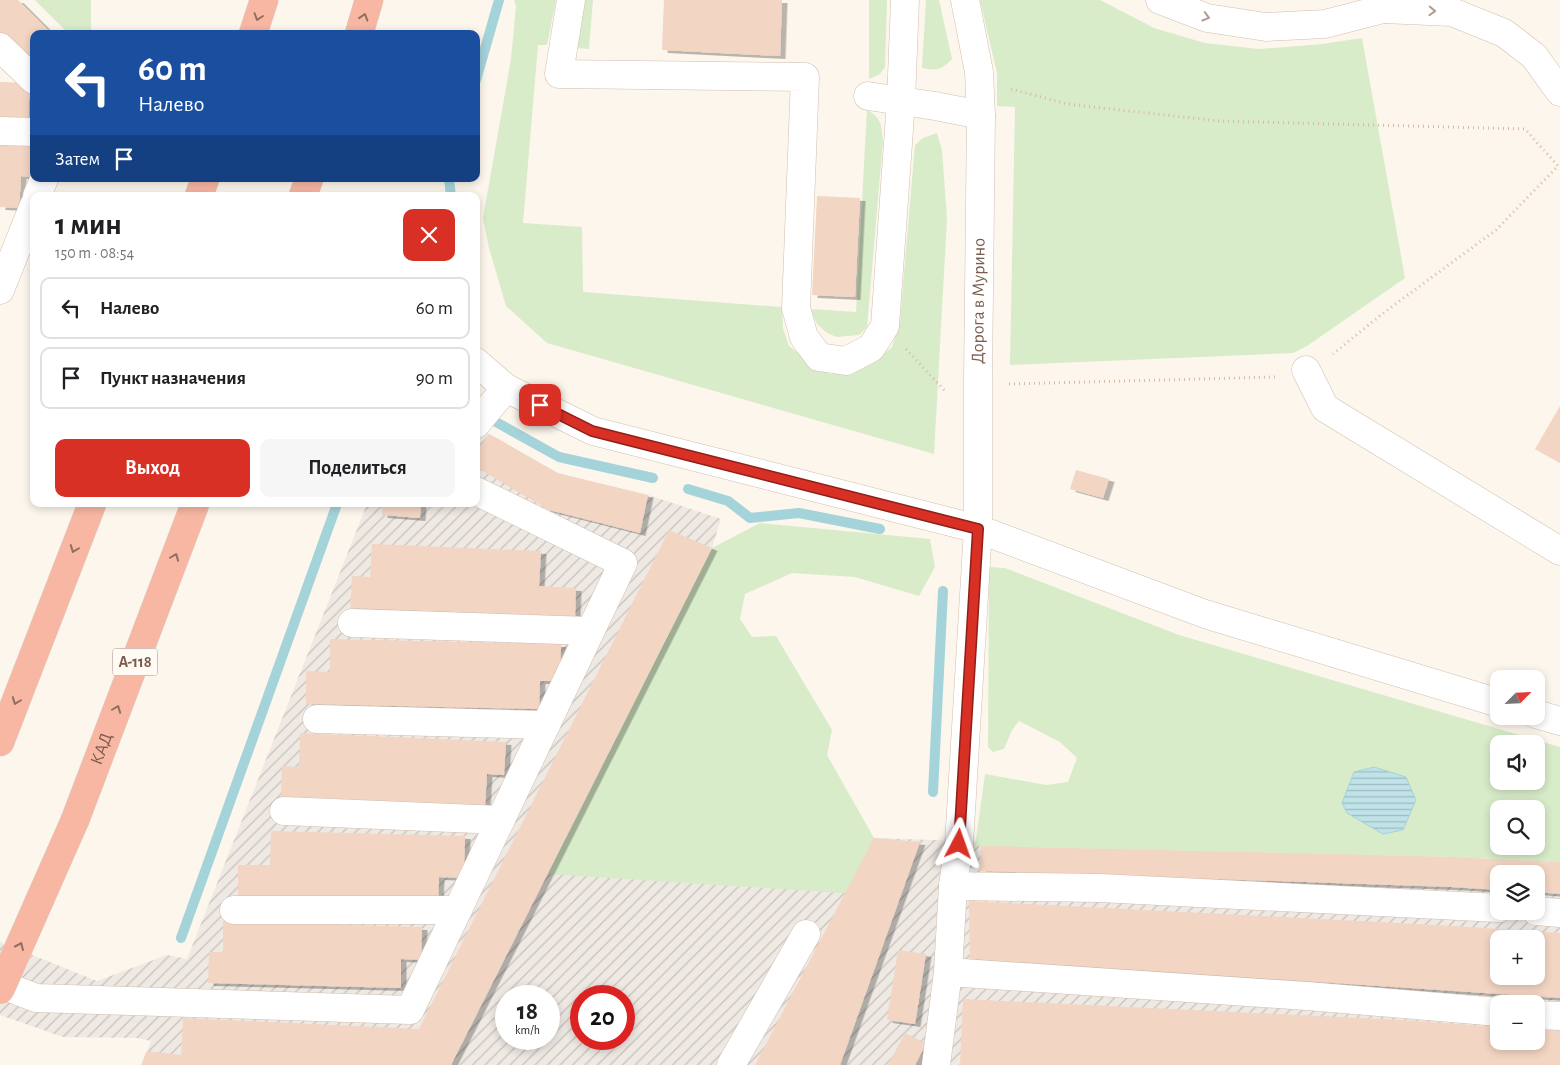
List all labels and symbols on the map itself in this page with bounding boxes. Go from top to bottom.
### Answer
one-way arrow [1428,5,1436,16]
one-way arrow [1201,11,1210,21]
one-way arrow [254,12,264,21]
one-way arrow [358,13,368,22]
street label: Дорога в Мурино [969,238,989,364]
pin [519,384,561,426]
one-way arrow [70,544,80,553]
one-way arrow [169,553,179,562]
road number: А-118 [112,649,158,676]
north arrow [1490,670,1545,725]
one-way arrow [12,696,22,705]
one-way arrow [111,705,121,714]
street label: КАД [88,730,116,767]
position arrow [932,817,984,869]
one-way arrow [14,942,24,951]
speed limit sign: 20 [570,985,635,1050]

